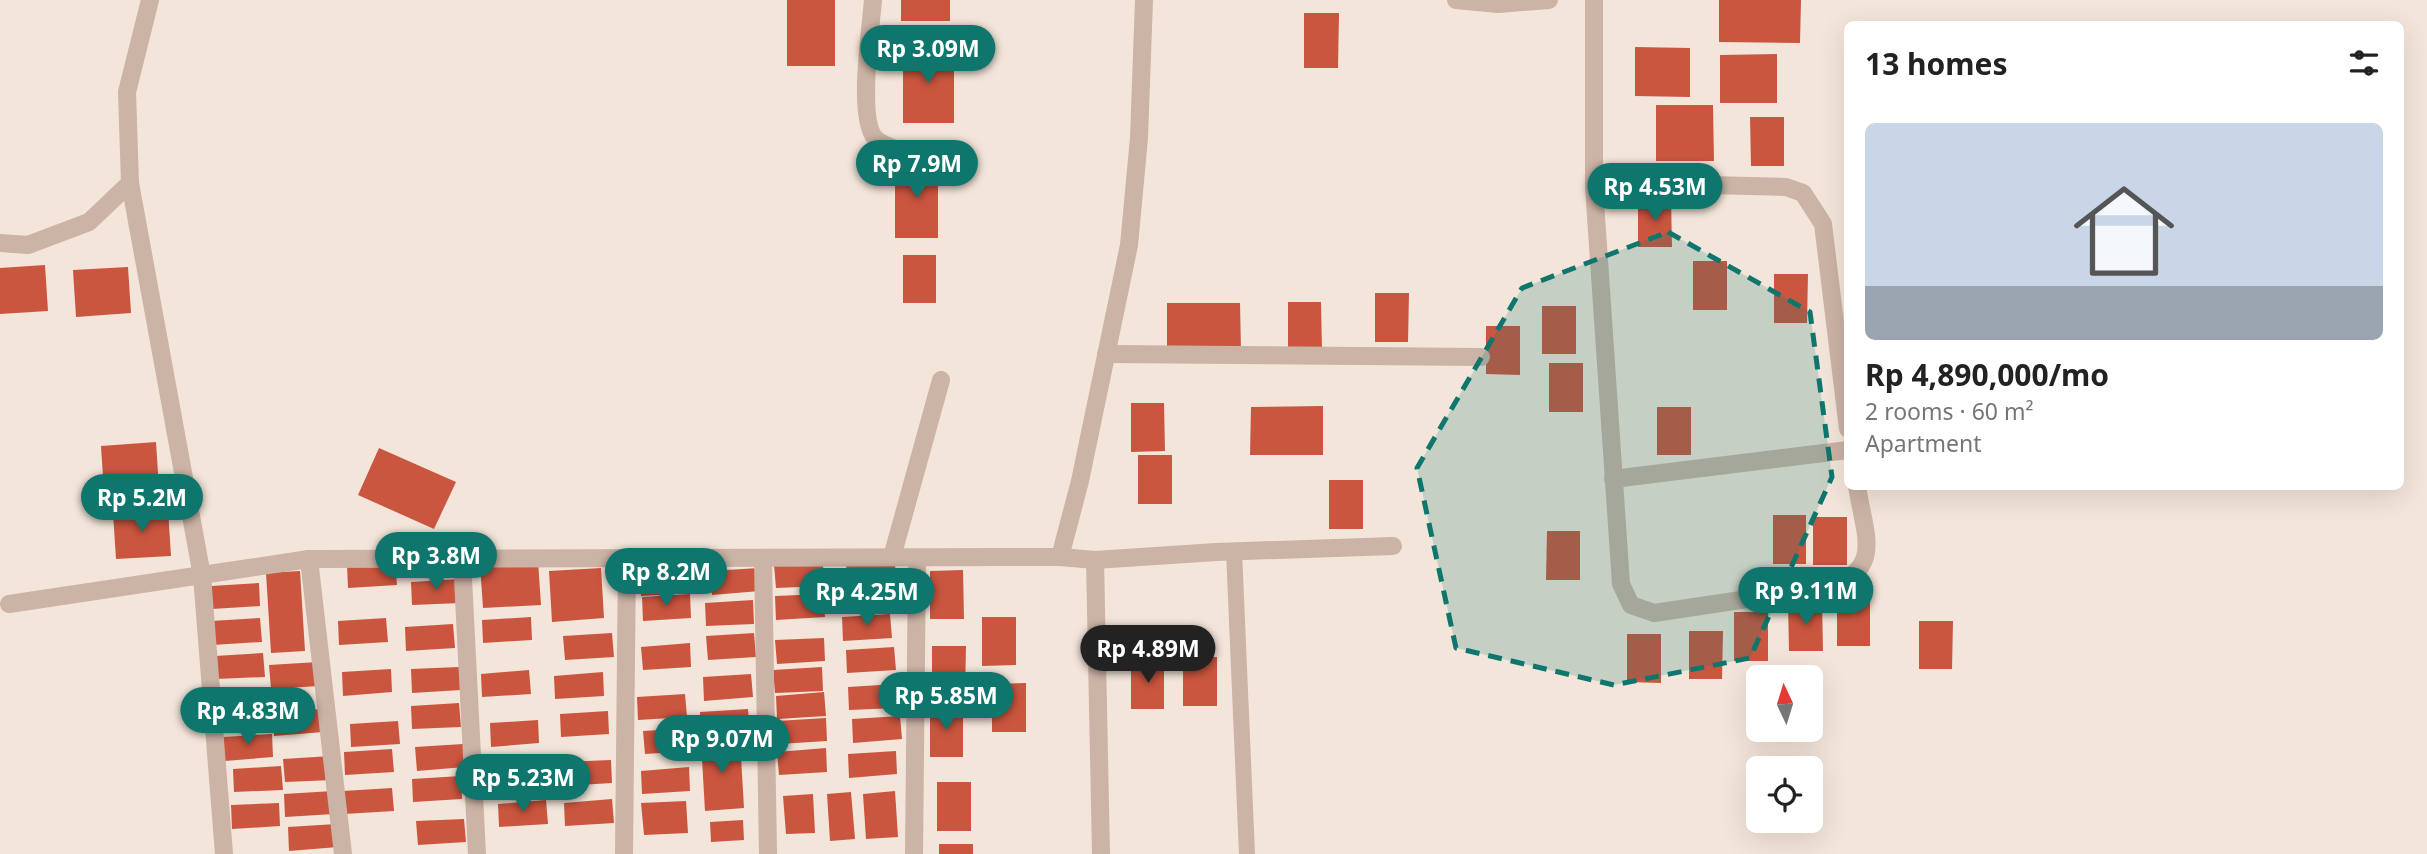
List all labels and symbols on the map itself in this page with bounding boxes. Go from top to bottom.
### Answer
pin: Rp 3.09M [856,25,1000,85]
pin: Rp 7.9M [852,140,982,200]
pin: Rp 4.53M [1583,164,1727,223]
pin: Rp 5.2M [77,475,207,534]
pin: Rp 3.8M [371,532,501,592]
pin: Rp 8.2M [601,548,731,608]
pin: Rp 4.25M [795,568,939,628]
pin: Rp 9.11M [1734,568,1878,627]
pin: Rp 4.89M [1076,626,1220,685]
north arrow [1746,665,1824,742]
pin: Rp 5.85M [874,672,1018,732]
pin: Rp 4.83M [176,688,320,747]
pin: Rp 9.07M [650,716,794,775]
pin: Rp 5.23M [451,754,595,814]

